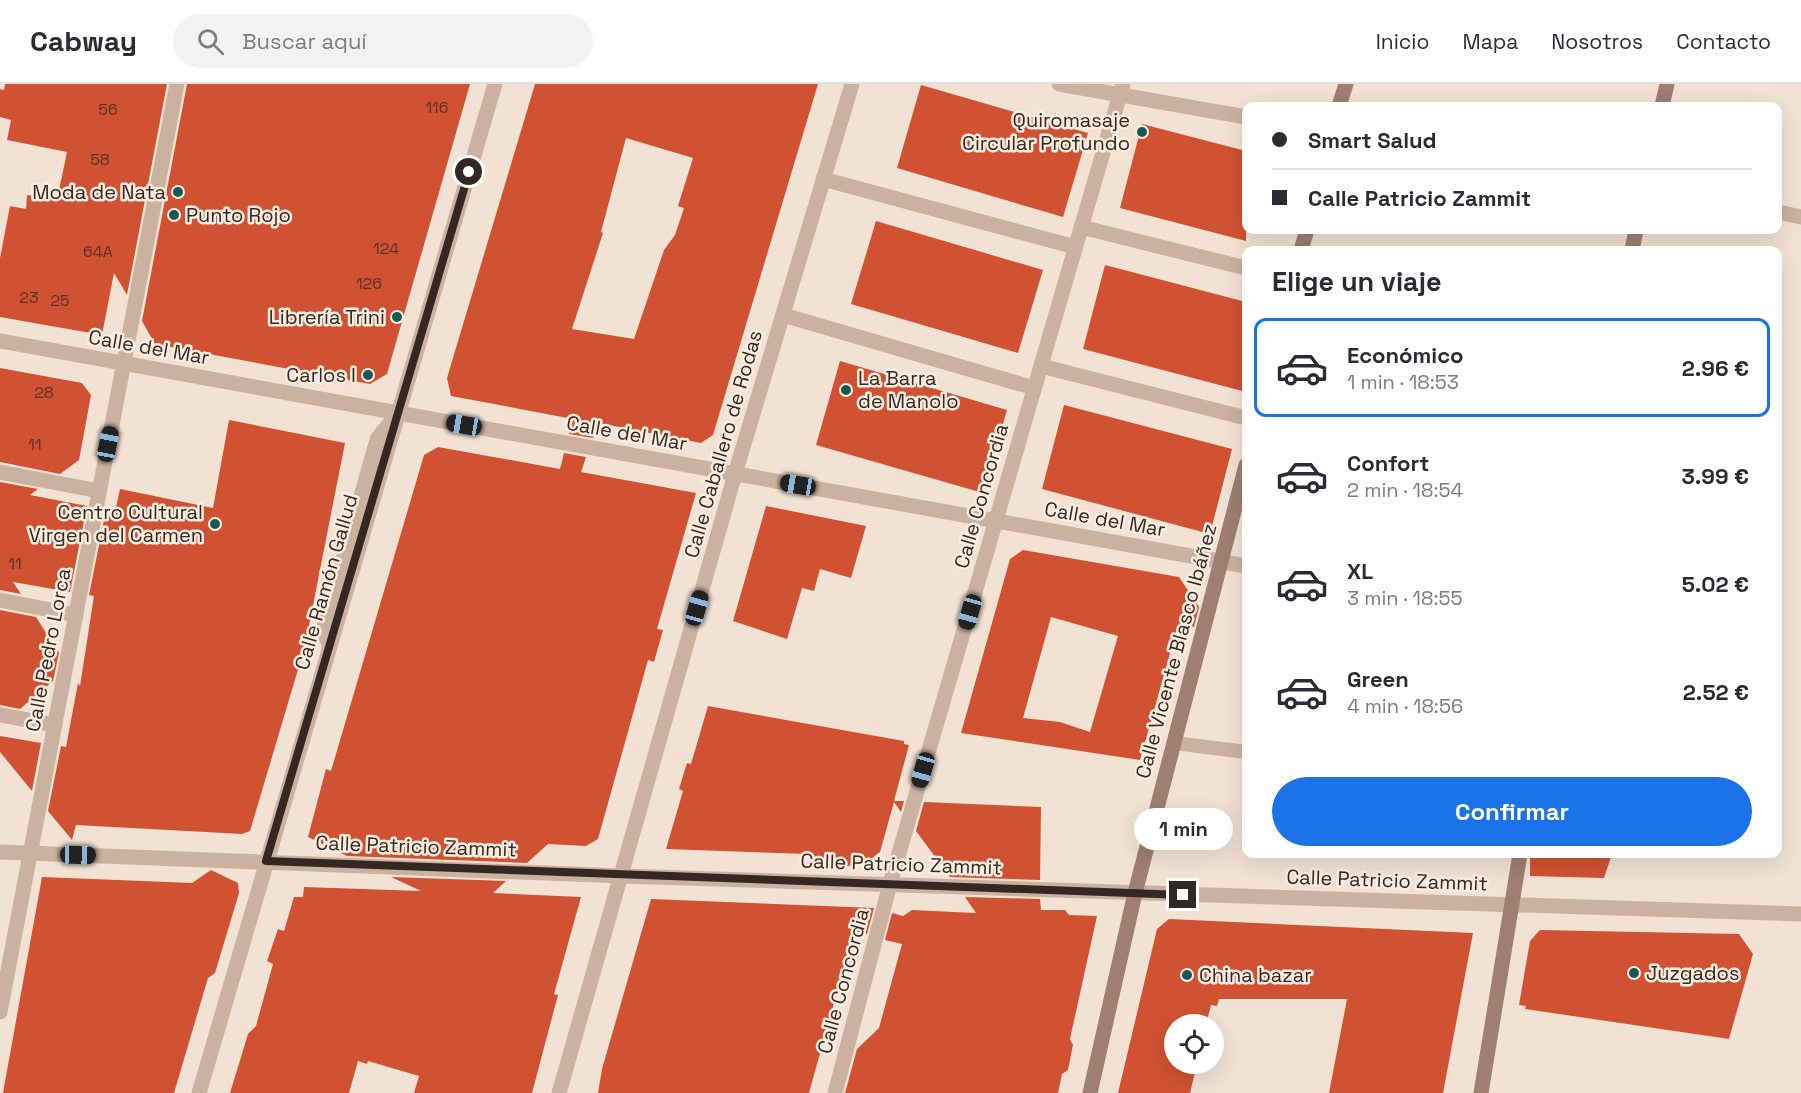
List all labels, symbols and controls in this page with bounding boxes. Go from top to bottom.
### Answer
search box [173,14,593,68]
text: Cabway [30,23,137,59]
icon: search [194,25,227,58]
text: Buscar aquí [242,27,367,55]
text: Inicio [1376,28,1430,55]
text: Mapa [1463,28,1518,55]
text: Nosotros [1551,28,1643,55]
text: Contacto [1676,28,1771,55]
house number: 116 [425,97,449,118]
house number: 56 [98,99,118,120]
place label: Quiromasaje Circular Profundo [962,107,1130,156]
marker: Quiromasaje Circular Profundo [1135,125,1149,139]
text: Smart Salud [1308,126,1437,154]
house number: 58 [90,149,110,170]
route start [455,158,482,185]
place label: Moda de Nata [32,179,166,205]
text: Calle Patricio Zammit [1308,184,1531,212]
marker: Moda de Nata [171,185,185,199]
place label: Punto Rojo [186,202,291,228]
marker: Punto Rojo [167,208,181,222]
house number: 124 [373,238,399,259]
house number: 64A [83,241,113,262]
text: Elige un viaje [1272,264,1442,299]
house number: 126 [356,273,382,294]
house number: 23 [19,287,39,308]
house number: 25 [50,290,70,311]
place label: Librería Trini [269,304,385,330]
marker: Librería Trini [390,310,404,324]
street label: Calle del Mar [87,324,211,370]
street label: Calle Caballero de Rodas [678,327,768,561]
icon: car [1275,341,1329,395]
text: Económico [1347,341,1464,369]
text: 2.96 € [1682,354,1749,382]
place label: Carlos I [286,362,356,388]
place label: La Barra de Manolo [858,365,959,414]
marker: Carlos I [361,368,375,382]
text: 1 min · 18:53 [1347,369,1459,395]
house number: 28 [34,382,54,403]
marker: La Barra de Manolo [839,383,853,397]
street label: Calle del Mar [565,410,689,456]
car [445,413,483,437]
street label: Calle Concordia [948,421,1014,571]
car [96,425,120,463]
house number: 11 [28,434,42,455]
icon: car [1275,449,1329,503]
text: Confort [1347,449,1429,477]
text: 3.99 € [1681,462,1749,490]
car [779,473,817,497]
text: 2 min · 18:54 [1347,477,1463,503]
street label: Calle Ramón Gallud [288,491,364,673]
street label: Calle del Mar [1043,496,1167,542]
place label: Centro Cultural Virgen del Carmen [29,499,203,548]
marker: Centro Cultural Virgen del Carmen [208,517,222,531]
street label: Calle Vicente Blasco Ibáñez [1129,521,1223,781]
house number: 11 [8,553,22,574]
icon: car [1275,557,1329,611]
text: XL [1347,557,1373,585]
street label: Calle Pedro Lorca [19,566,77,734]
text: 5.02 € [1682,570,1749,598]
text: 3 min · 18:55 [1347,585,1462,611]
car [683,588,711,628]
car [956,592,984,632]
icon: car [1275,665,1329,719]
text: Green [1347,665,1409,693]
text: 2.52 € [1683,678,1749,706]
text: 4 min · 18:56 [1347,693,1463,719]
car [909,750,937,790]
button: Confirmar [1272,777,1752,846]
callout: 1 min [1134,808,1232,850]
text: 1 min [1159,816,1208,842]
street label: Calle Patricio Zammit [315,829,517,863]
car [60,846,96,864]
street label: Calle Patricio Zammit [800,847,1002,881]
street label: Calle Patricio Zammit [1286,863,1488,897]
route end [1169,881,1196,908]
street label: Calle Concordia [811,905,875,1057]
place label: Juzgados [1646,960,1740,986]
place label: China bazar [1199,962,1312,988]
marker: Juzgados [1627,966,1641,980]
marker: China bazar [1180,968,1194,982]
map controls [1164,1014,1224,1074]
button: locate [1164,1014,1224,1074]

